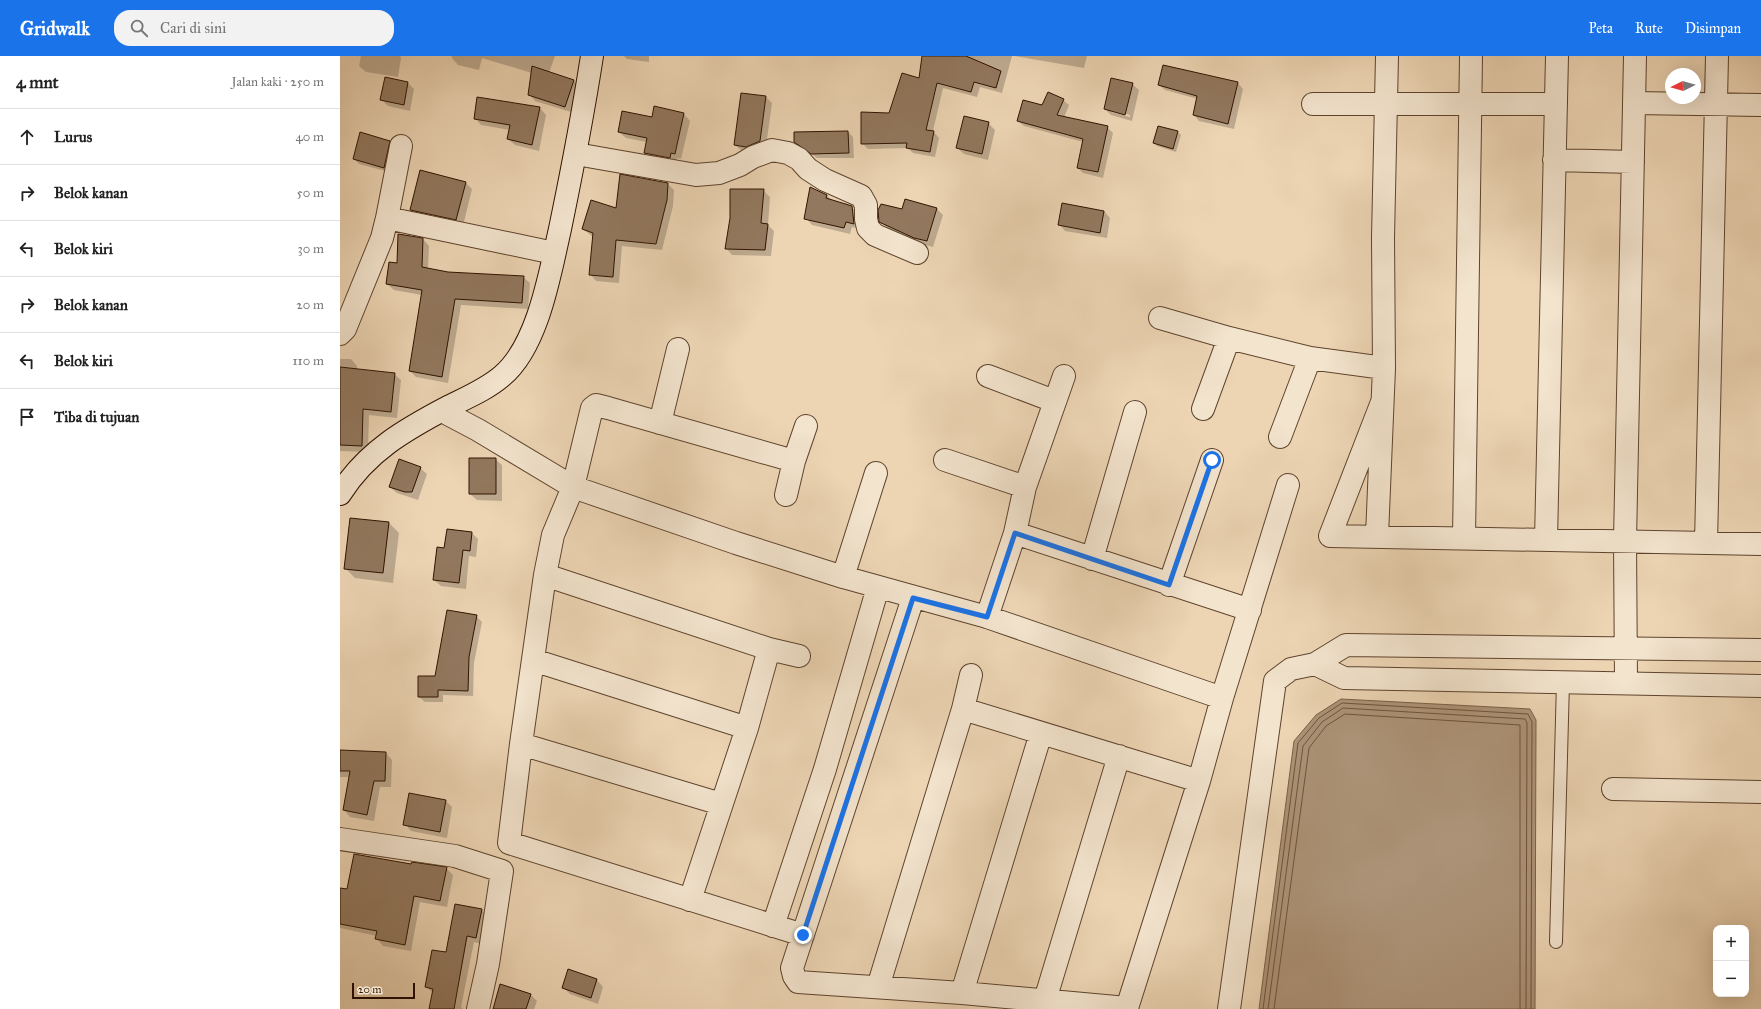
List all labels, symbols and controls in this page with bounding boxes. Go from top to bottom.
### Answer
search box [114,10,394,46]
text: Gridwalk [20,17,90,40]
icon: search [128,17,150,39]
text: Cari di sini [160,19,226,37]
text: Peta [1589,20,1613,37]
text: Rute [1635,20,1663,37]
text: Disimpan [1685,20,1741,37]
north arrow [1665,68,1701,104]
text: 4 mnt [16,72,59,93]
text: Jalan kaki · 250 m [232,74,324,90]
icon: ahead [16,126,38,148]
text: Lurus [54,128,92,146]
text: 40 m [295,129,324,145]
icon: right [16,182,38,204]
text: Belok kanan [54,184,128,202]
text: 50 m [297,185,324,201]
icon: left [16,238,38,260]
text: Belok kiri [54,240,113,258]
text: 30 m [298,241,324,257]
icon: right [16,294,38,316]
text: Belok kanan [54,296,128,314]
text: 20 m [296,297,324,313]
icon: left [16,350,38,372]
text: Belok kiri [54,352,113,370]
text: 110 m [292,353,324,369]
icon: arrive [16,406,38,428]
text: Tiba di tujuan [54,408,139,426]
route start [1203,451,1221,469]
map controls [1713,925,1749,997]
button: + [1713,925,1749,961]
route end [794,926,812,944]
button: − [1713,961,1749,997]
scale bar [352,981,415,1000]
text: 20 m [358,983,381,996]

